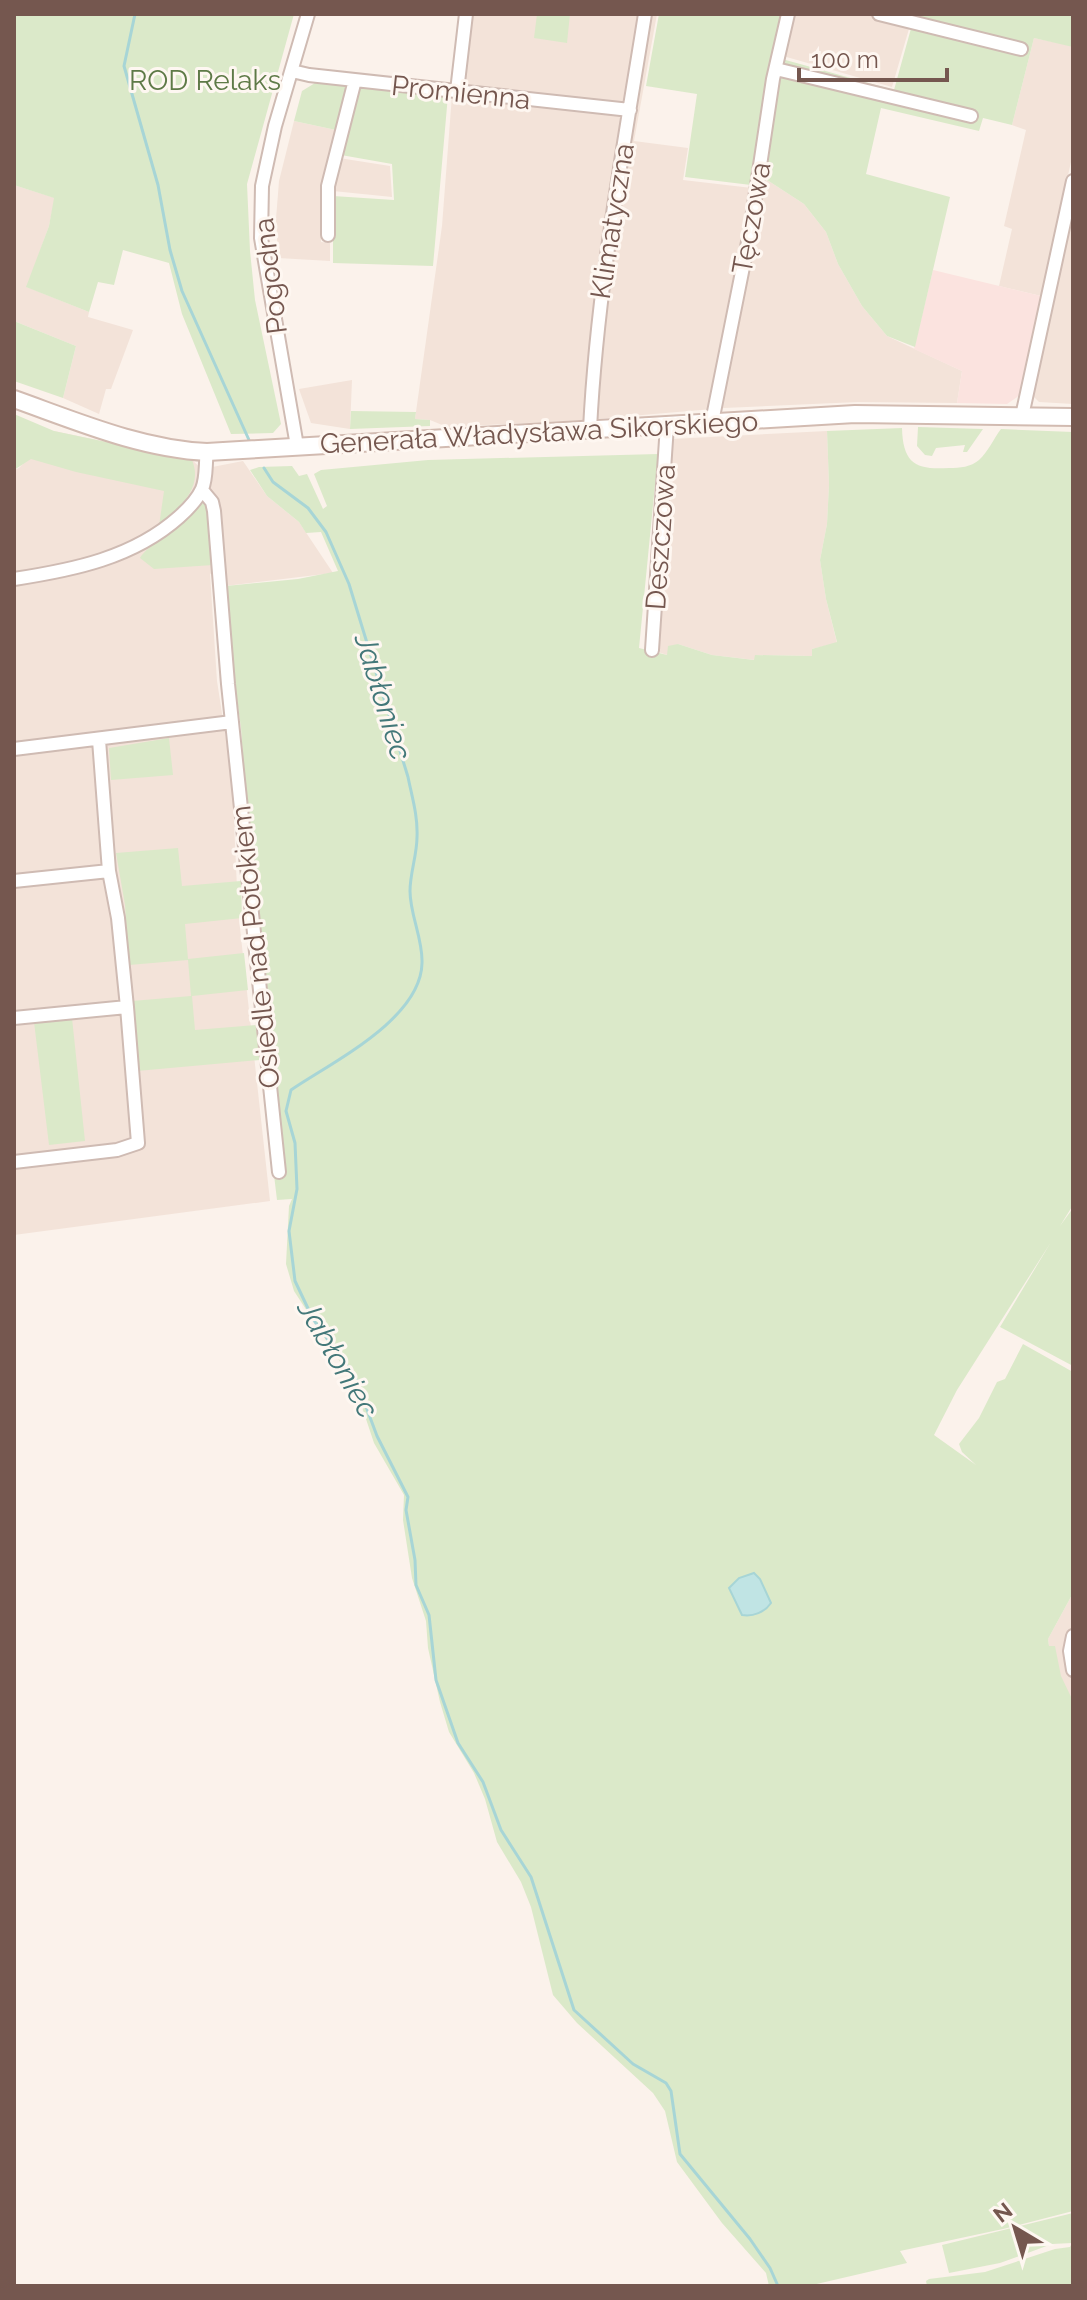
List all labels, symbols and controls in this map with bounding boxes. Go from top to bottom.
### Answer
scale bar [799,32,947,82]
text: 100 m [811,45,879,74]
park label: ROD Relaks [129,64,281,97]
street label: Promienna [390,69,532,116]
street label: Klimatyczna [584,141,641,301]
street label: Tęczowa [725,160,778,277]
street label: Pogodna [247,216,294,336]
street label: Generała Władysława Sikorskiego [319,405,759,460]
street label: Deszczowa [639,463,682,611]
water label: Jabłoniec [347,628,419,764]
street label: Osiedle nad Potokiem [224,804,287,1090]
water label: Jabłoniec [290,1292,386,1424]
north arrow [975,2188,1055,2268]
text: N [988,2197,1017,2228]

